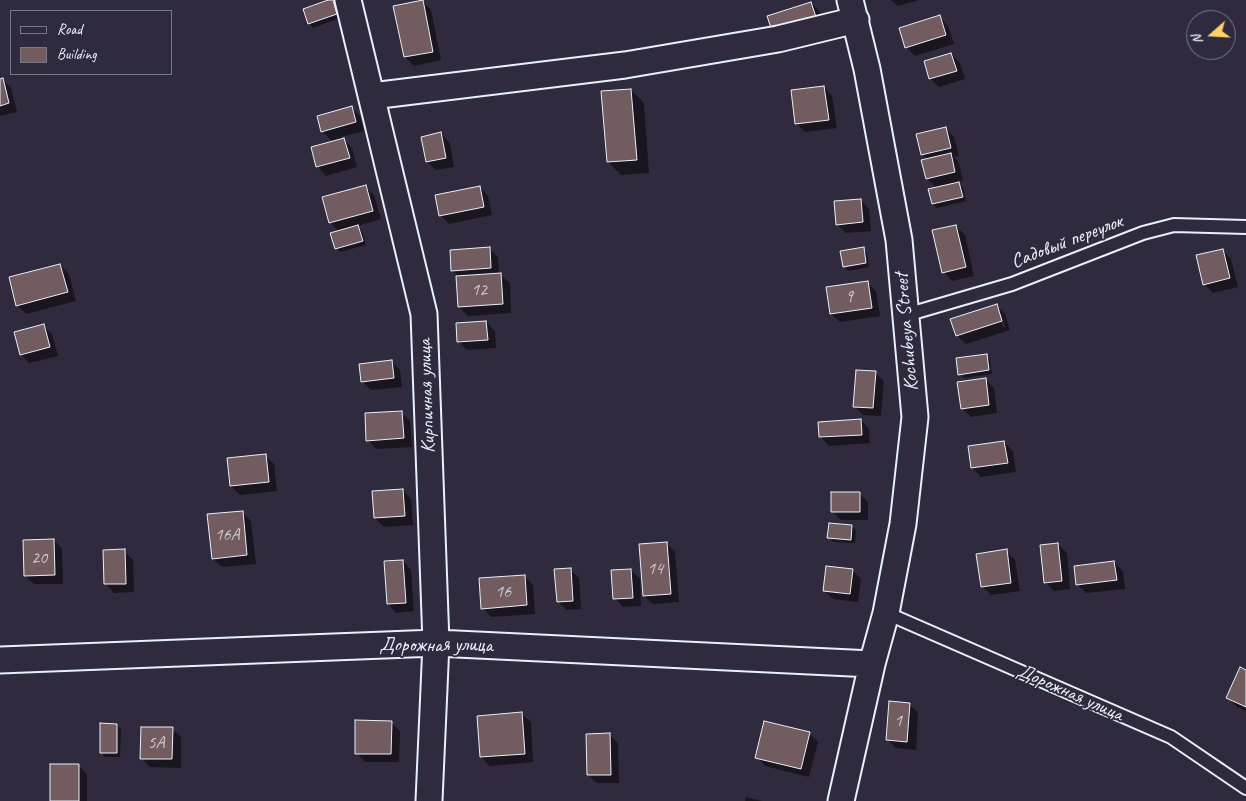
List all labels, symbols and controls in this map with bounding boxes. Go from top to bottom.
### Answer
legend [10,10,172,75]
north arrow [1186,10,1236,60]
text: Road [57,20,82,39]
text: N [1188,33,1207,47]
text: Building [57,45,96,64]
street label: Садовый переулок [1008,210,1126,274]
street label: Kochubeya Street [890,272,924,392]
house number: 12 [471,279,487,301]
house number: 9 [845,286,853,308]
street label: Кирпичная улица [413,338,441,454]
house number: 16А [214,524,240,546]
house number: 20 [31,547,47,569]
house number: 14 [647,558,663,580]
house number: 16 [495,581,511,603]
street label: Дорожная улица [379,634,493,658]
street label: Дорожная улица [1013,659,1127,727]
house number: 1 [894,710,902,732]
house number: 5А [147,732,165,754]

